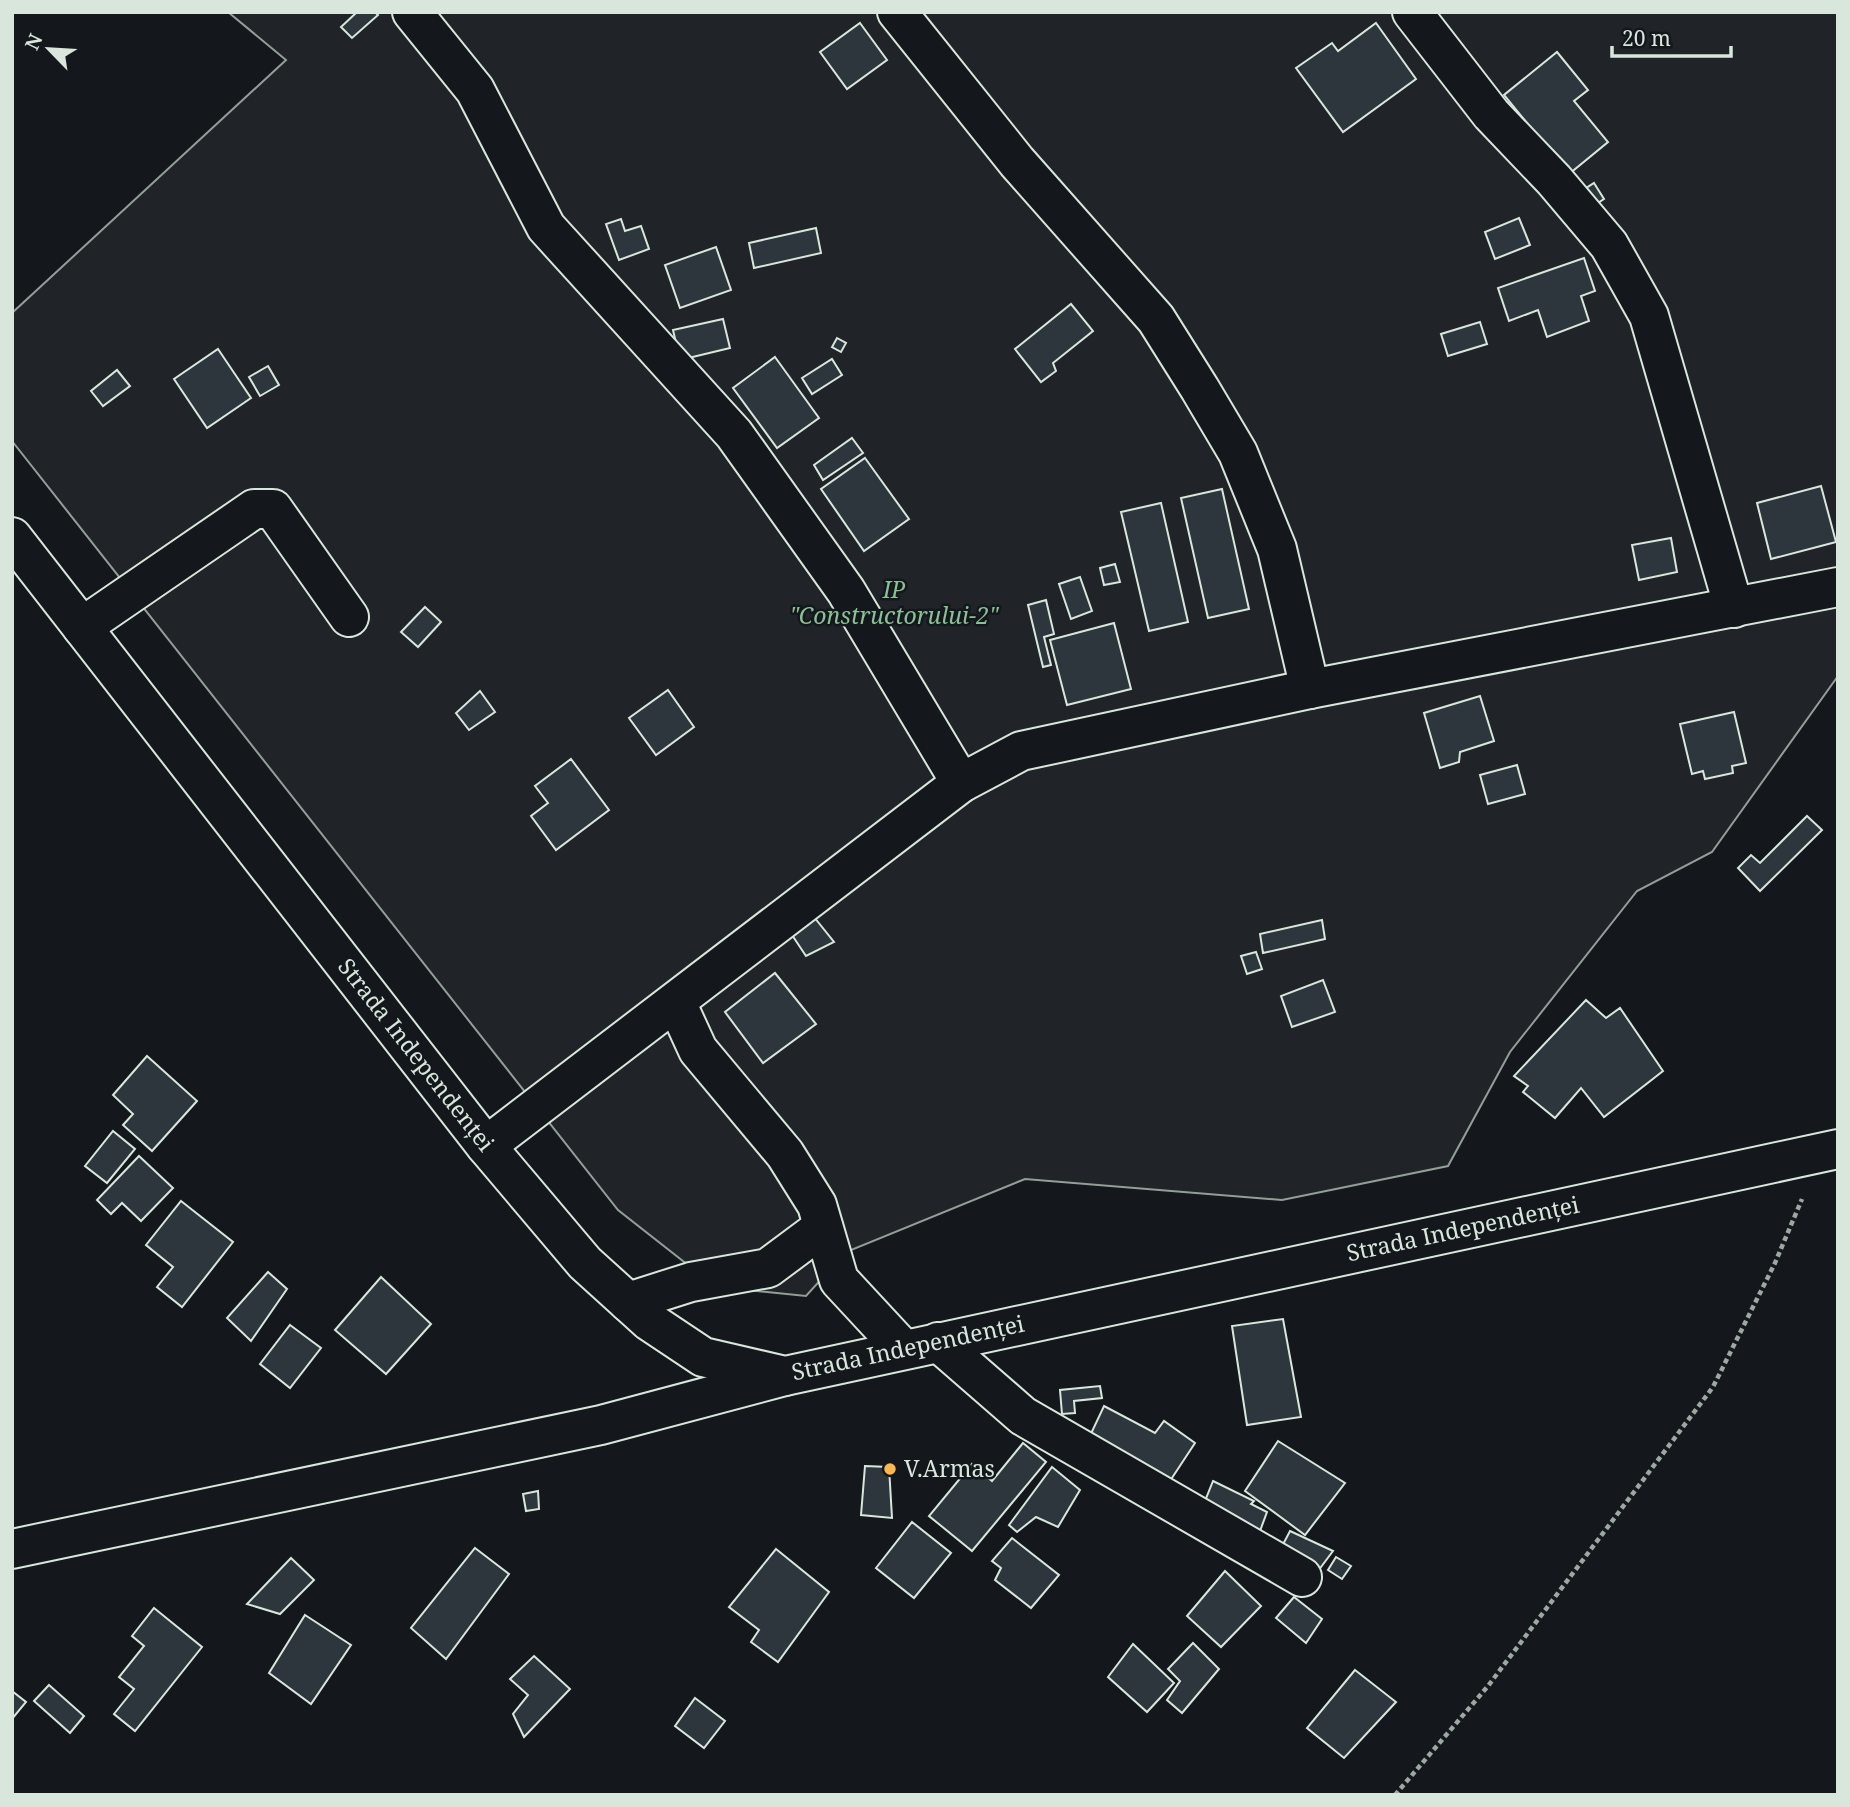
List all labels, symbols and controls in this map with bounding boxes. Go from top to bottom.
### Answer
north arrow [14,14,84,84]
scale bar [1612,14,1731,58]
text: 20 m [1622,24,1671,52]
text: N [19,30,49,54]
park label: IP "Constructorului-2" [789,573,1000,631]
street label: Strada Independenței [331,951,503,1158]
street label: Strada Independenței [1344,1188,1583,1268]
street label: Strada Independenței [789,1307,1028,1387]
place label: V.Armas [904,1452,995,1484]
marker: V.Armas [882,1461,898,1477]

